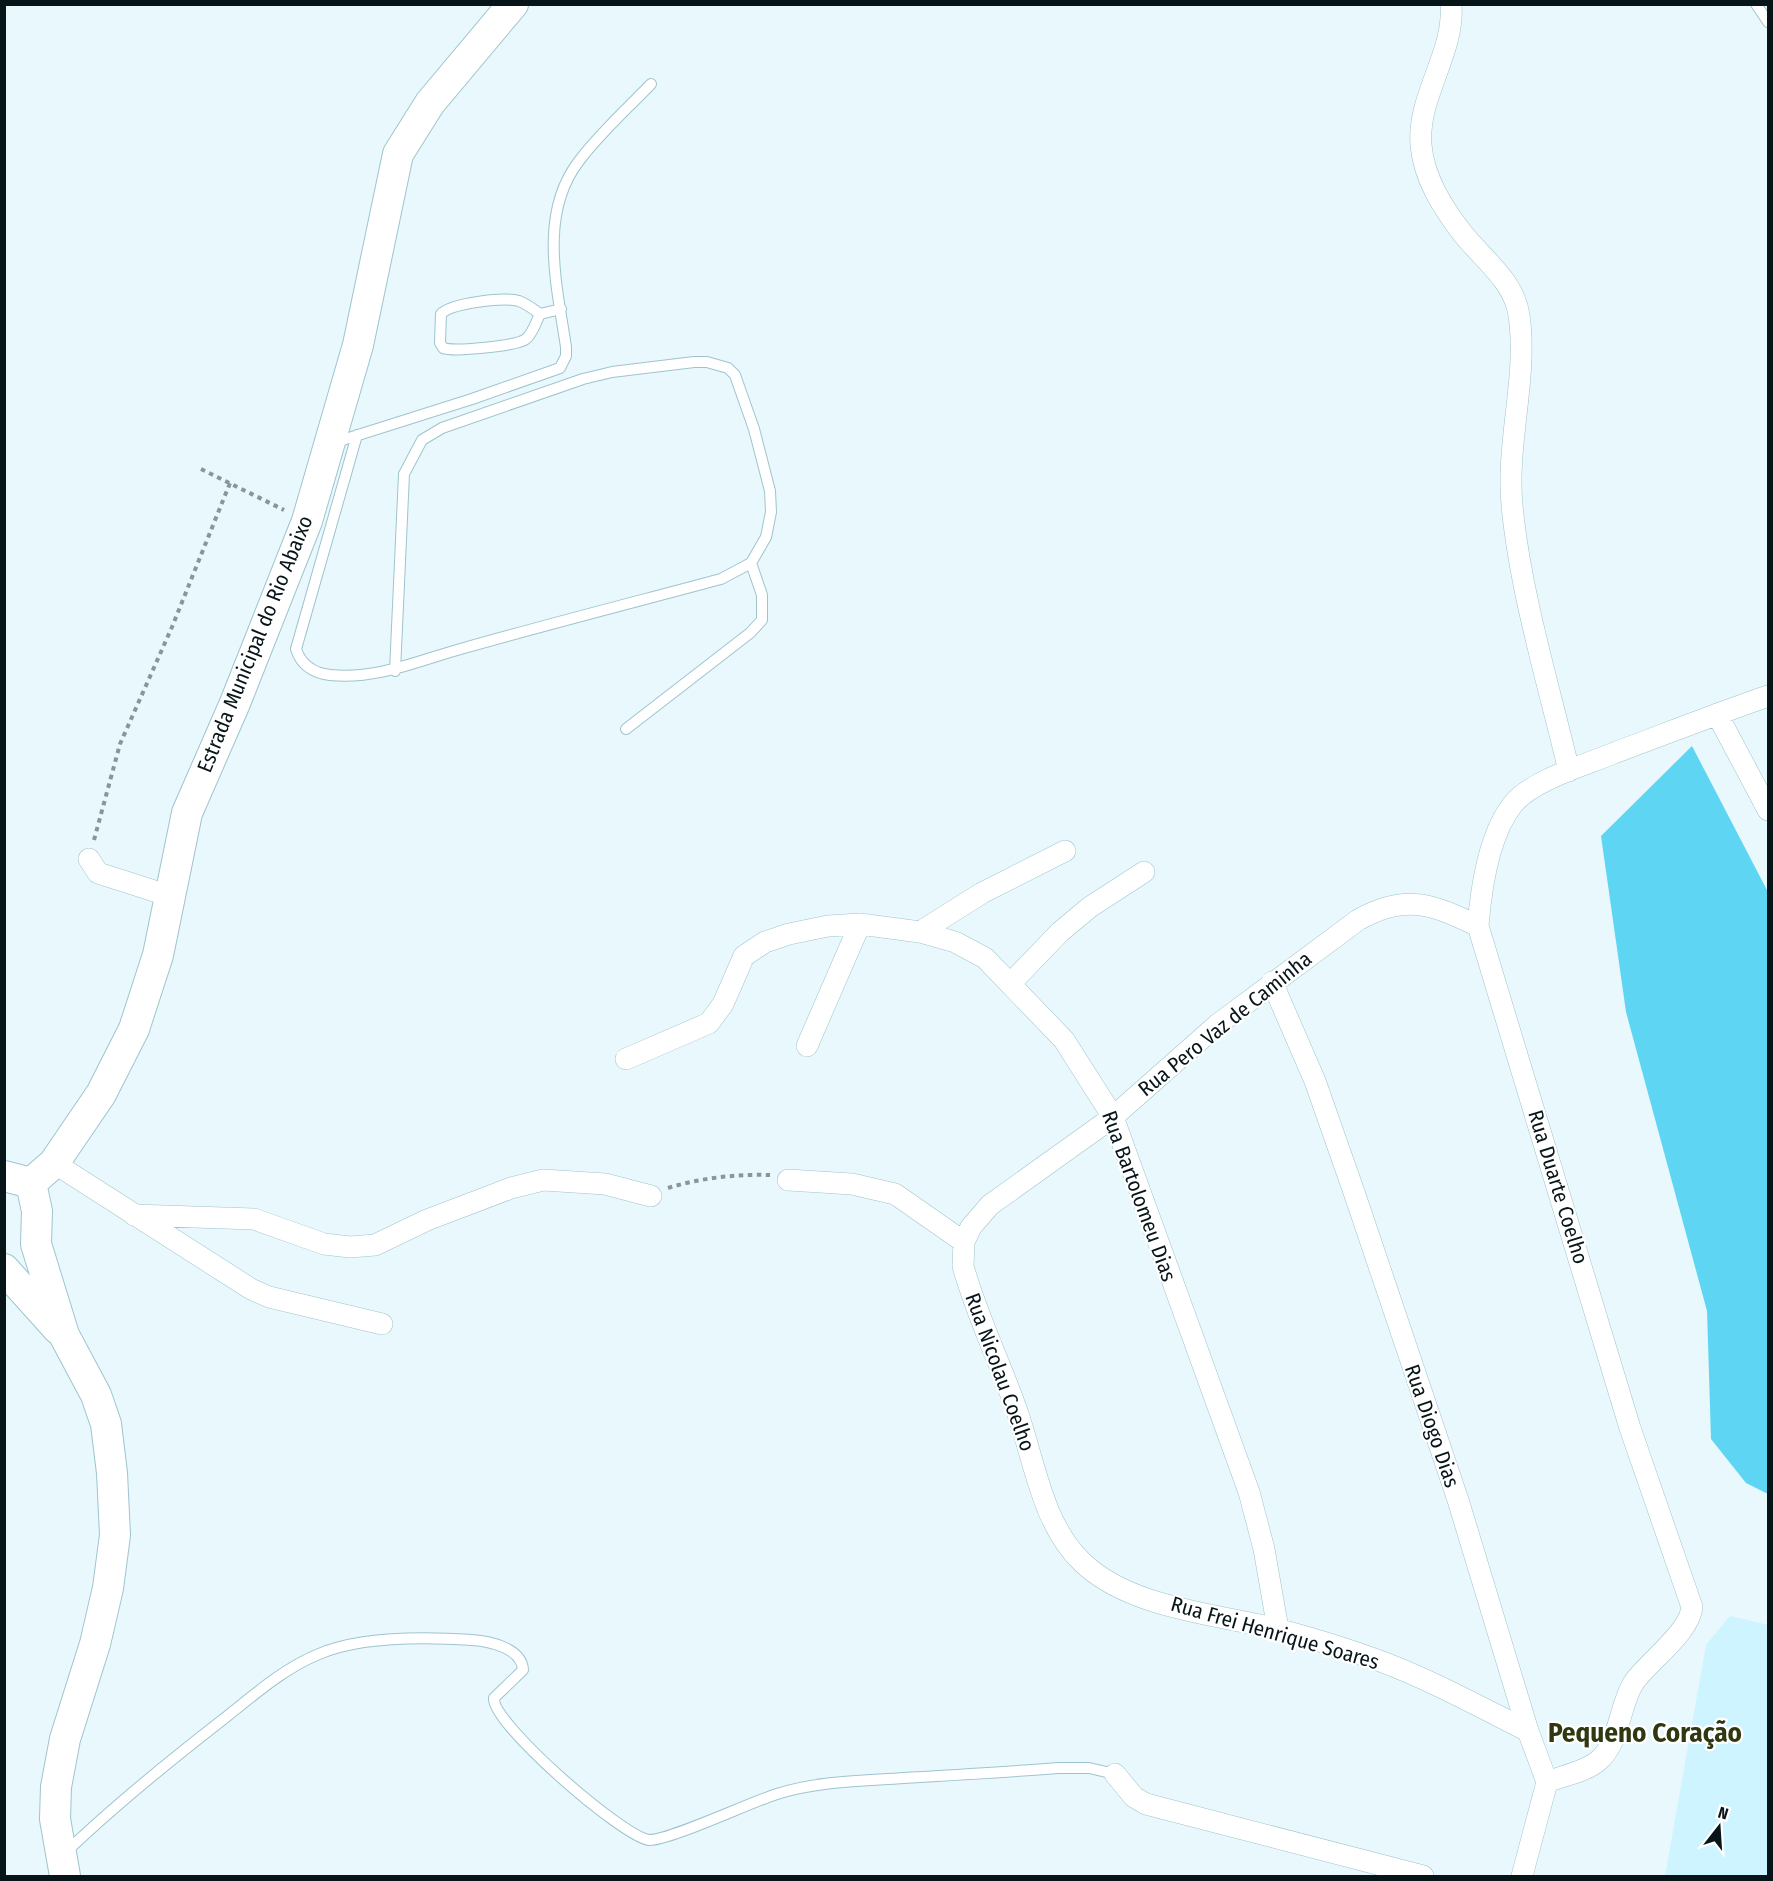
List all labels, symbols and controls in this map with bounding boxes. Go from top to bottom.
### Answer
street label: Estrada Municipal do Rio Abaixo [191,512,319,776]
street label: Rua Pero Vaz de Caminha [1133,946,1317,1102]
street label: Rua Bartolomeu Dias [1096,1107,1182,1285]
street label: Rua Duarte Coelho [1522,1107,1594,1267]
street label: Rua Nicolau Coelho [959,1289,1041,1455]
street label: Rua Diogo Dias [1399,1361,1465,1491]
street label: Rua Frei Henrique Soares [1168,1591,1382,1675]
district label: Pequeno Coração [1548,1717,1742,1749]
north arrow [1689,1797,1749,1857]
text: N [1716,1803,1731,1824]

